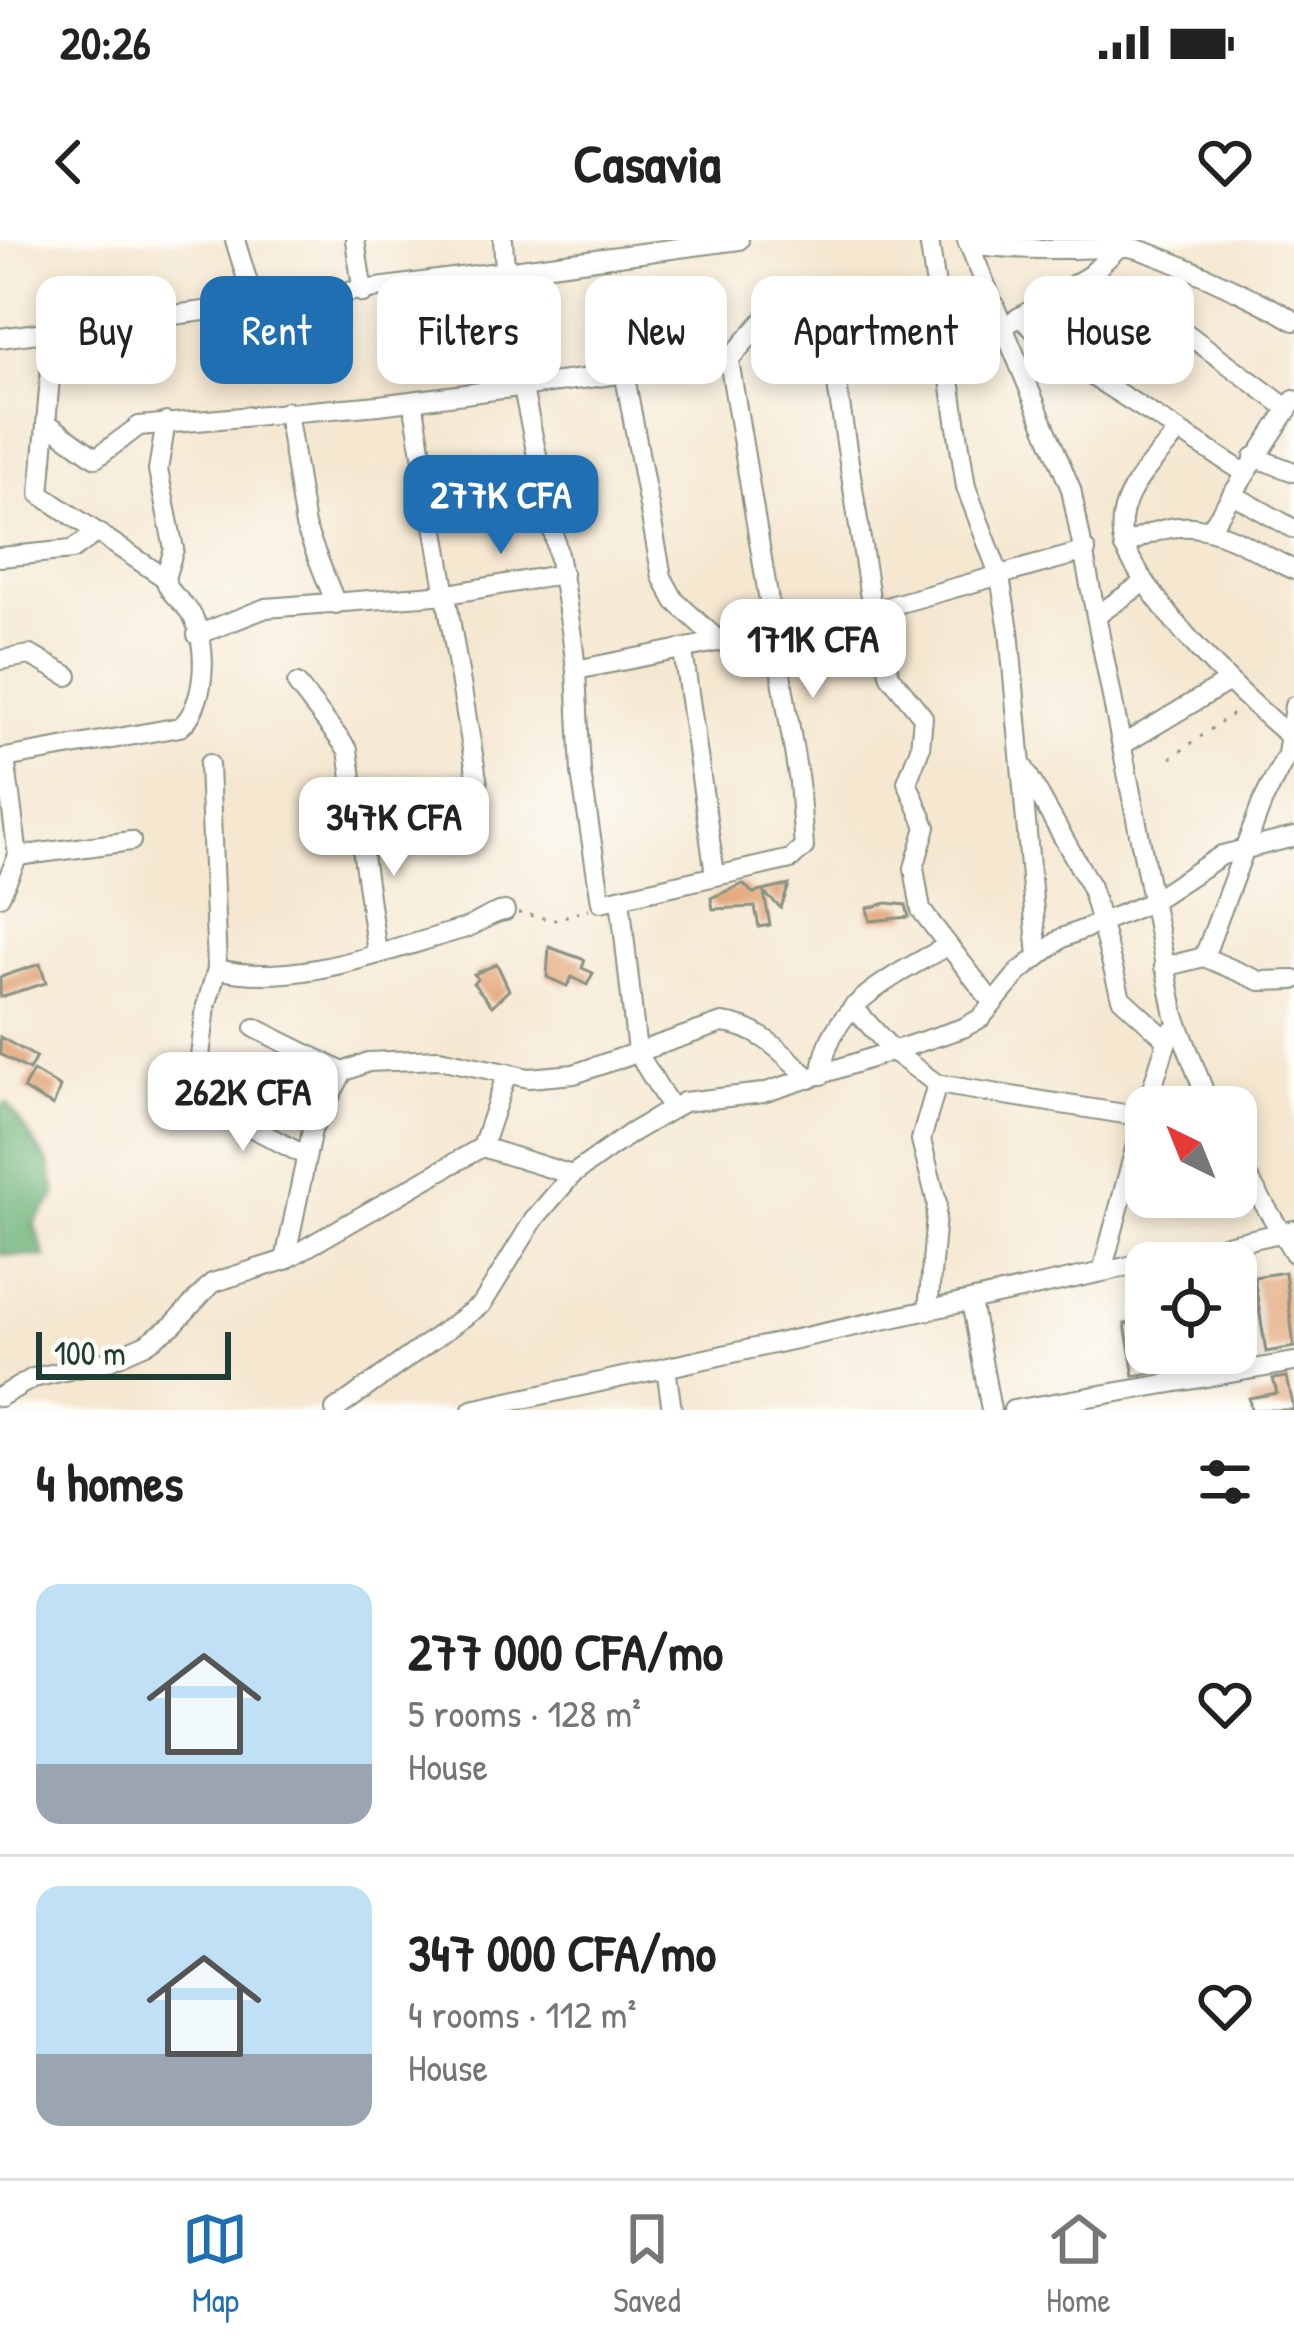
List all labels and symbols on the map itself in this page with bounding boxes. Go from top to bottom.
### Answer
pin: 277K CFA [377,455,625,557]
pin: 171K CFA [689,599,937,701]
pin: 347K CFA [270,777,518,879]
pin: 262K CFA [119,1052,367,1154]
north arrow [1125,1086,1257,1218]
scale bar [36,1326,231,1379]

